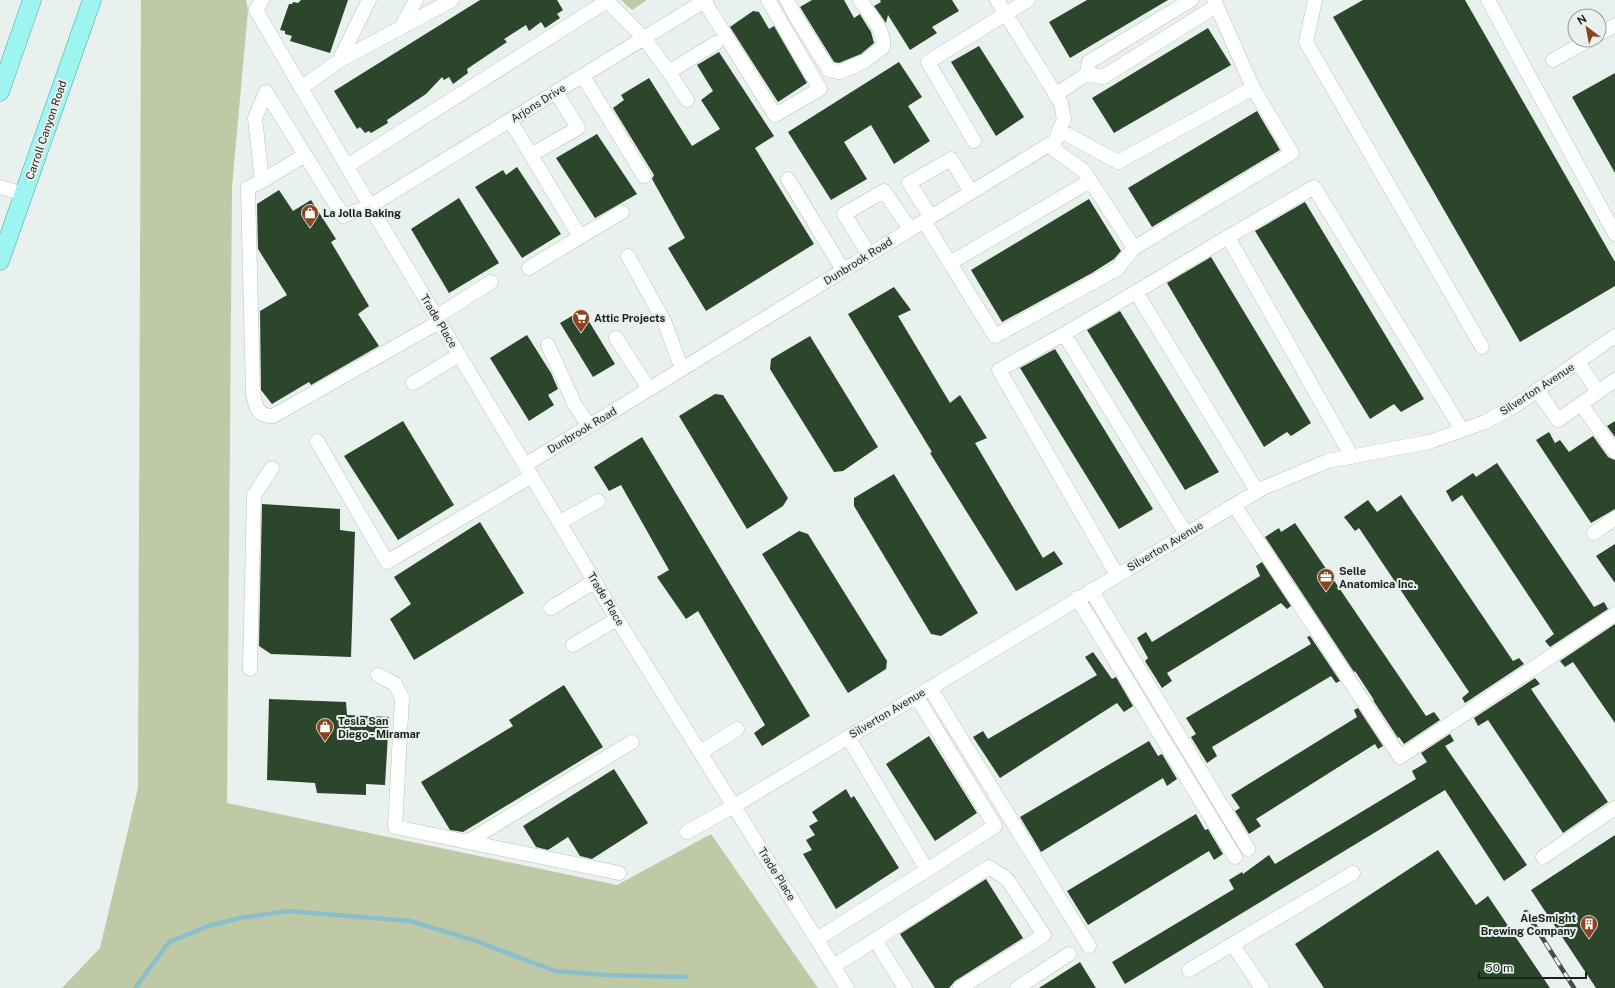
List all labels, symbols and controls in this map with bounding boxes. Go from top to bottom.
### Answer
north arrow [1567,8,1607,48]
text: N [1575,12,1589,27]
street label: Carroll Canyon Road [23,79,69,181]
street label: Arjons Drive [509,81,567,125]
shop icon: La Jolla Baking [300,203,320,228]
place label: La Jolla Baking [323,207,401,219]
street label: Dunbrook Road [822,235,894,287]
street label: Trade Place [418,292,460,350]
supermarket icon: Attic Projects [571,308,591,333]
place label: Attic Projects [594,312,666,324]
street label: Silverton Avenue [1498,360,1576,418]
street label: Dunbrook Road [545,405,619,455]
street label: Silverton Avenue [1125,519,1205,573]
place label: Selle Anatomica Inc. [1339,565,1417,590]
office icon: Selle Anatomica Inc. [1316,567,1336,592]
street label: Trade Place [585,570,627,628]
street label: Silverton Avenue [847,686,927,740]
place label: Tesla San Diego - Miramar [338,715,421,740]
shop icon: Tesla San Diego - Miramar [315,717,335,742]
street label: Trade Place [756,845,798,903]
place label: AleSmight Brewing Company [1481,912,1577,937]
building icon: AleSmight Brewing Company [1579,914,1599,939]
scale bar [1479,954,1586,980]
text: 50 m [1485,961,1513,975]

